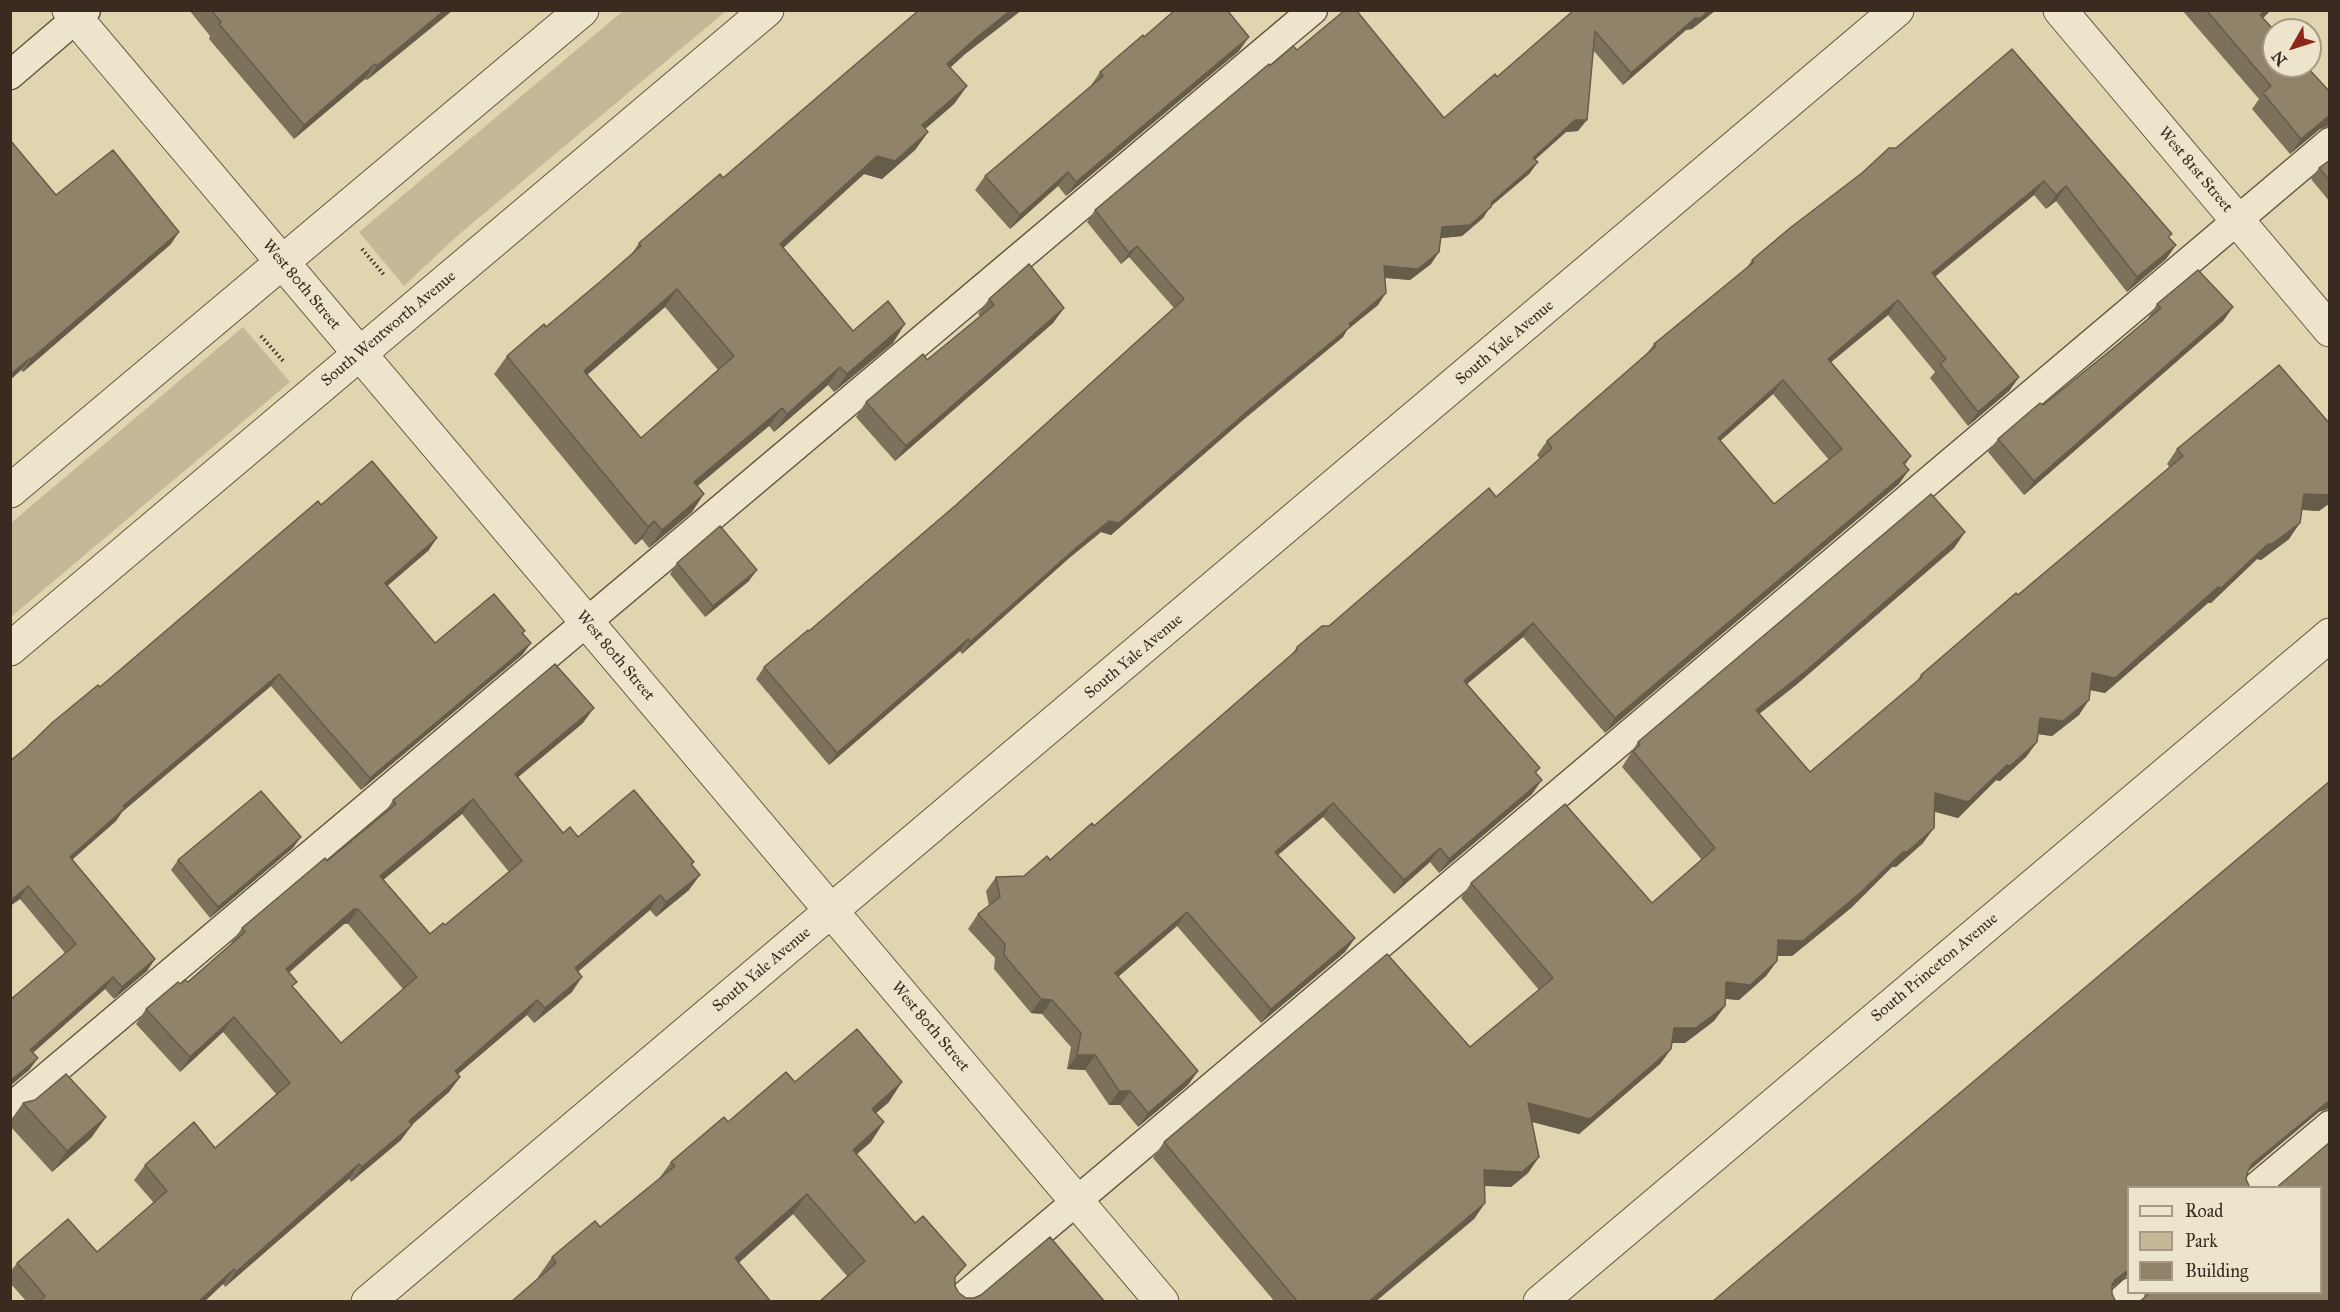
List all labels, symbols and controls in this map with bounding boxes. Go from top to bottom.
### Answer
north arrow [2262,18,2322,78]
text: N [2268,47,2291,70]
street label: West 81st Street [2154,123,2236,217]
street label: West 80th Street [258,236,344,334]
street label: South Wentworth Avenue [318,267,460,391]
street label: South Yale Avenue [1452,296,1558,390]
street label: West 80th Street [572,607,658,705]
street label: South Yale Avenue [1081,610,1187,704]
street label: South Princeton Avenue [1868,909,2002,1027]
street label: South Yale Avenue [709,923,815,1017]
street label: West 80th Street [887,978,973,1076]
legend [2127,1186,2322,1294]
text: Road [2185,1200,2223,1222]
text: Park [2185,1230,2218,1252]
text: Building [2185,1260,2248,1282]

